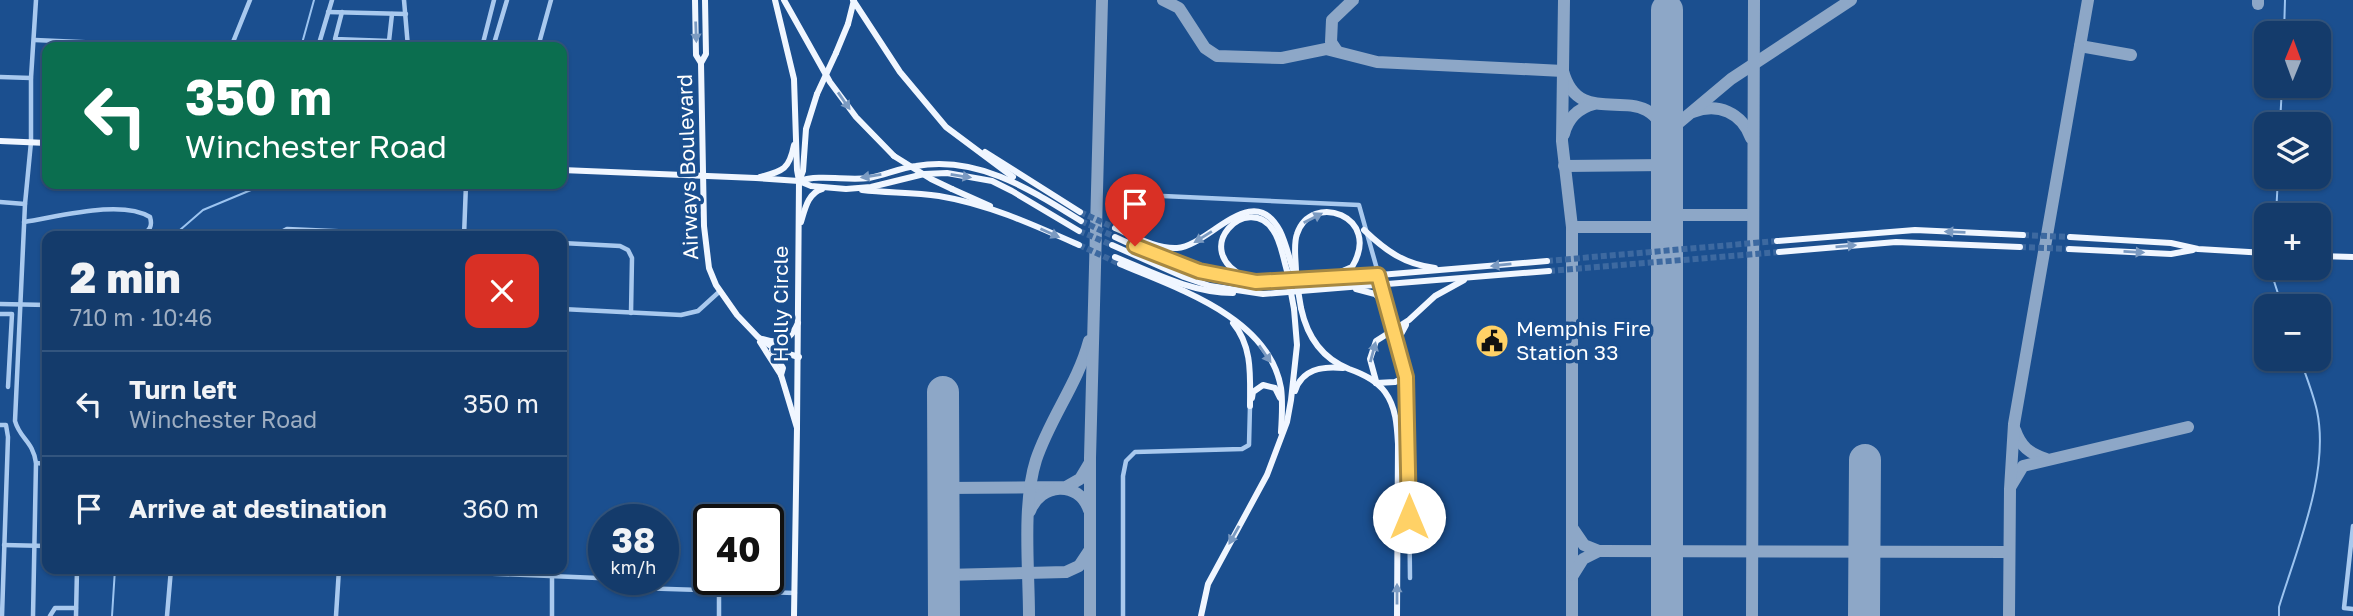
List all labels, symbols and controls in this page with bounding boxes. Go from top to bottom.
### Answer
one-way arrow [690,21,701,43]
north arrow [2254,21,2331,98]
map controls [2254,21,2331,371]
text: 350 m [185,67,332,126]
icon: left [70,70,161,161]
street label: Airways Boulevard [671,74,703,260]
one-way arrow [837,92,851,110]
button: layers [2254,112,2331,189]
text: Winchester Road [185,127,447,165]
one-way arrow [860,171,882,182]
one-way arrow [951,171,973,182]
pin [1105,174,1165,246]
icon: arrive [1116,185,1154,223]
button: + [2254,203,2331,280]
one-way arrow [1303,212,1323,224]
one-way arrow [1944,226,1966,238]
one-way arrow [1039,228,1060,239]
one-way arrow [1193,231,1212,243]
one-way arrow [1836,240,1858,251]
street label: Holly Circle [767,246,793,362]
one-way arrow [2123,247,2145,258]
text: 2 min [70,252,181,302]
button: close [465,254,539,328]
one-way arrow [1490,260,1512,271]
button: − [2254,294,2331,371]
text: 710 m · 10:46 [70,303,212,331]
place label: Memphis Fire Station 33 [1516,315,1651,365]
public building icon: Memphis Fire Station 33 [1473,322,1511,360]
one-way arrow [1369,341,1379,362]
one-way arrow [1258,345,1272,363]
text: Turn left [129,374,237,405]
icon: left [70,385,108,423]
text: 350 m [463,388,539,419]
text: Winchester Road [129,405,317,433]
position arrow [1372,480,1446,554]
icon: arrive [70,490,108,528]
text: Arrive at destination [129,493,387,524]
text: 360 m [462,493,539,524]
speed limit sign: 40 [693,504,784,595]
text: 38 [612,519,655,561]
one-way arrow [1228,526,1240,545]
text: km/h [611,556,656,578]
one-way arrow [1391,583,1403,605]

